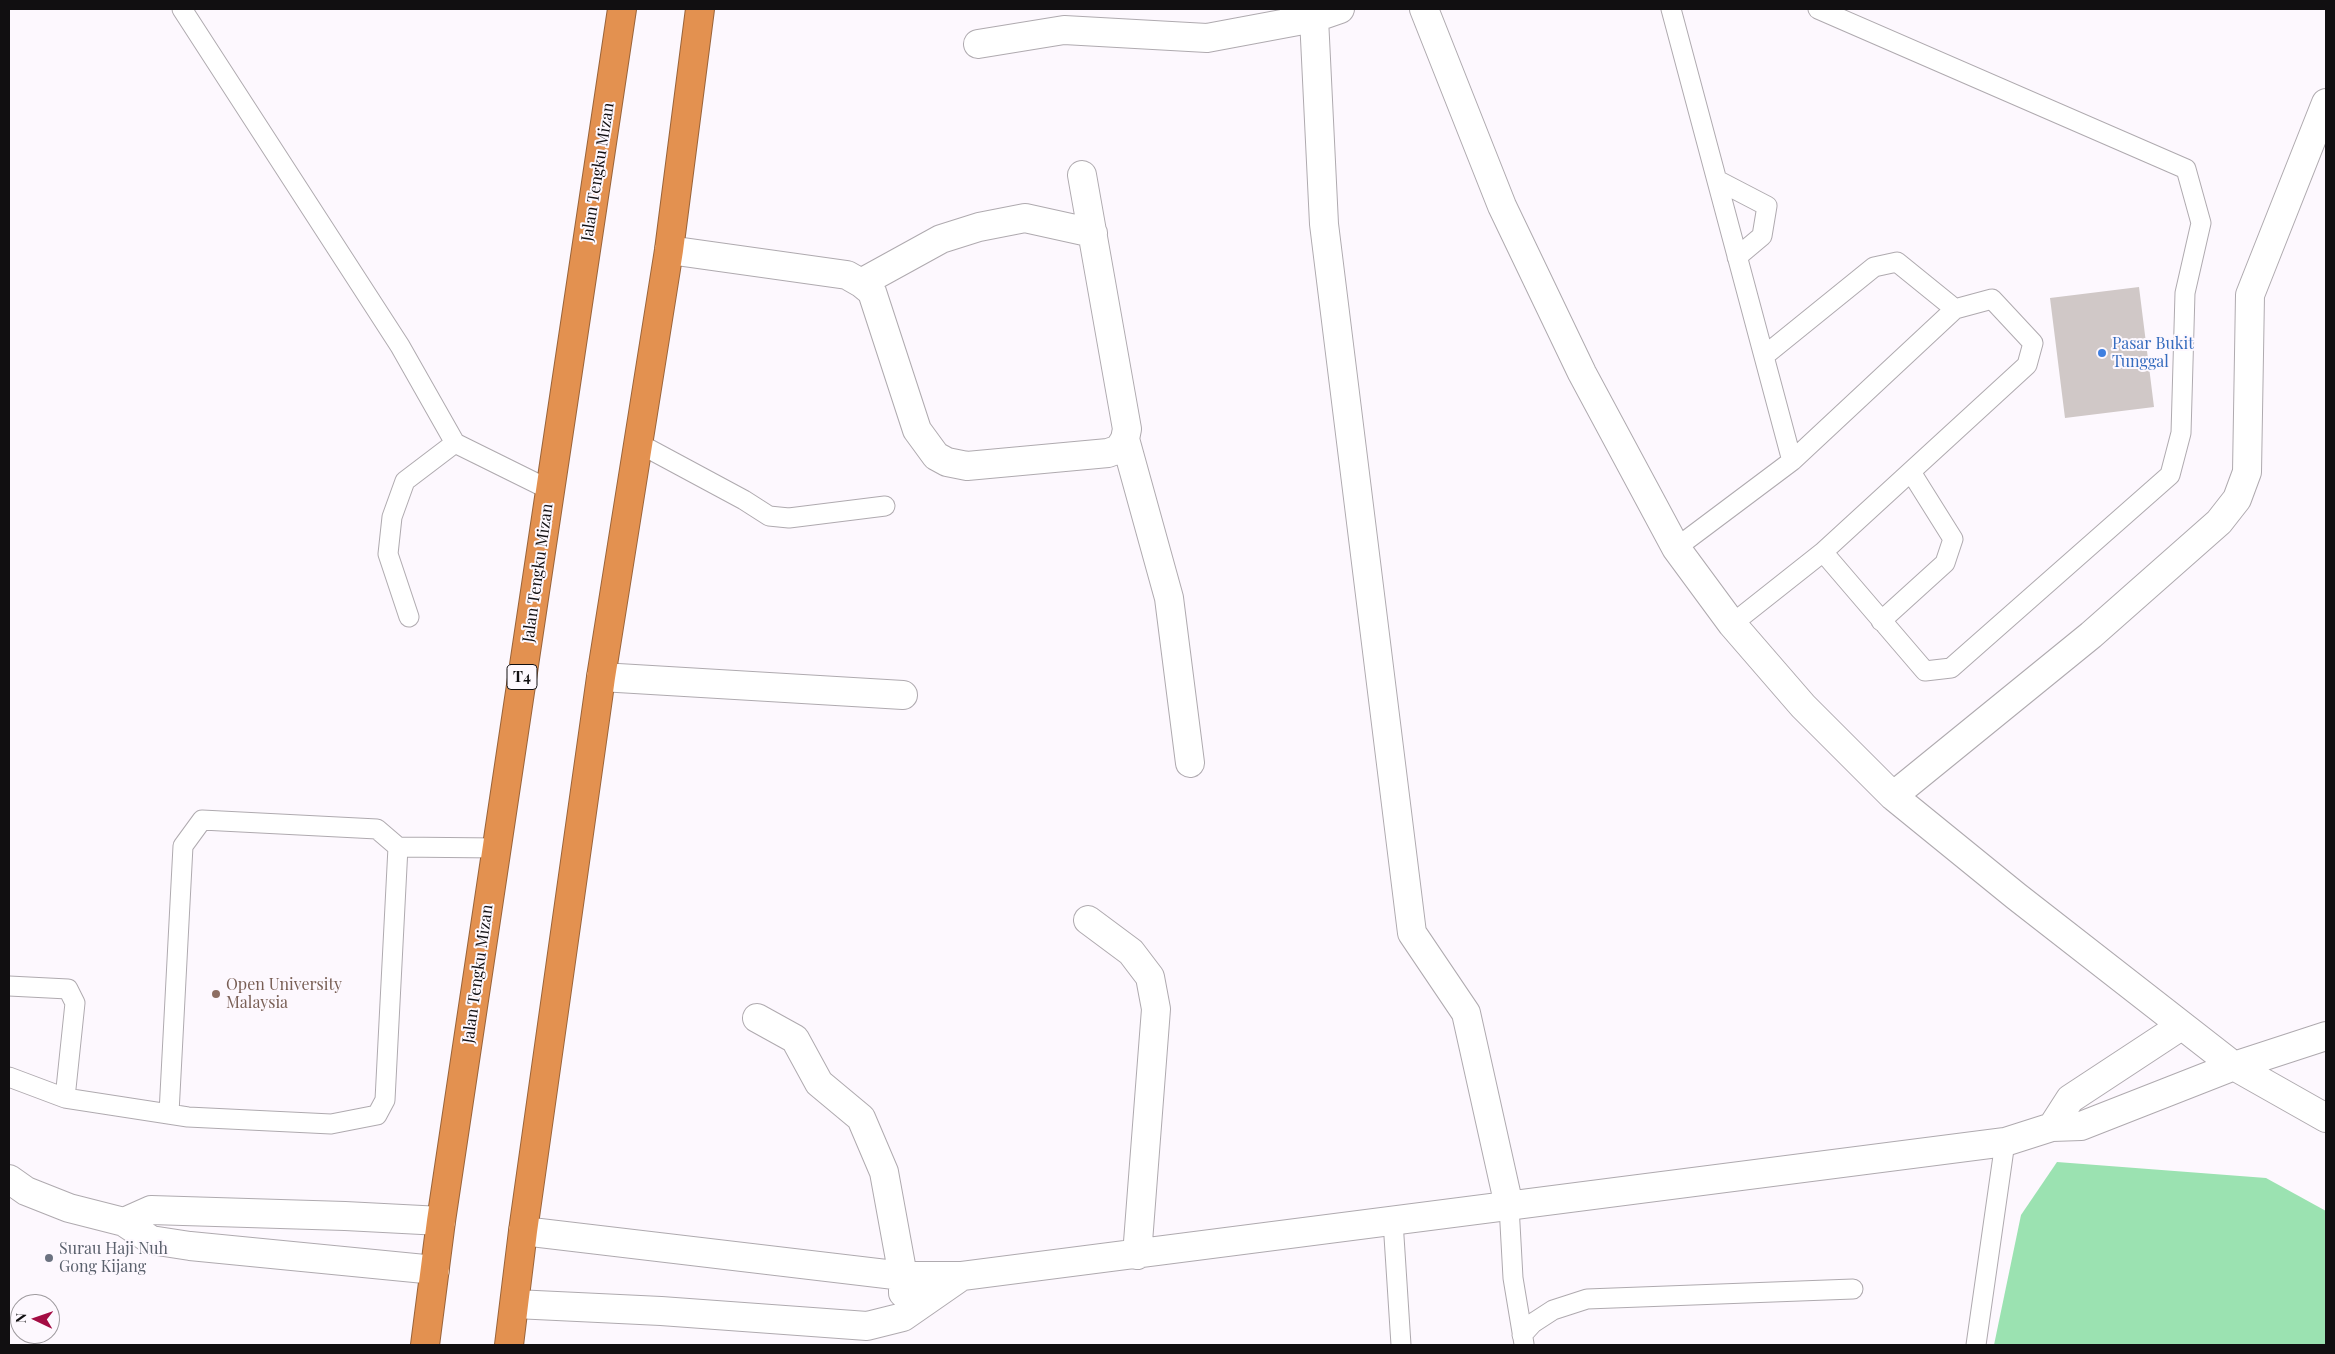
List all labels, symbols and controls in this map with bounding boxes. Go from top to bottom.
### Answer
street label: Jalan Tengku Mizan [578,101,618,243]
place label: Pasar Bukit Tunggal [2112,334,2194,372]
marker: Pasar Bukit Tunggal [2096,347,2108,359]
street label: Jalan Tengku Mizan [519,502,557,644]
road number: T4 [507,664,537,690]
street label: Jalan Tengku Mizan [459,903,497,1045]
place label: Open University Malaysia [226,975,342,1013]
marker: Open University Malaysia [210,988,222,1000]
place label: Surau Haji Nuh Gong Kijang [59,1239,168,1277]
marker: Surau Haji Nuh Gong Kijang [43,1252,55,1264]
north arrow [10,1294,60,1344]
text: N [11,1313,30,1324]

